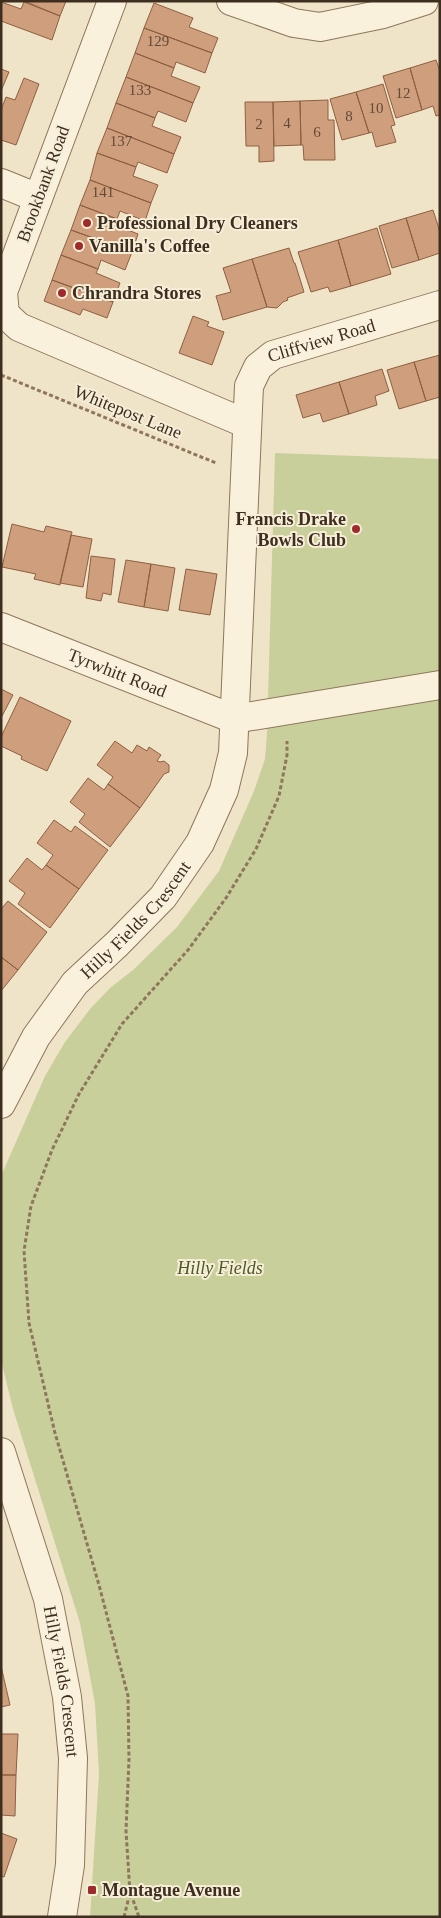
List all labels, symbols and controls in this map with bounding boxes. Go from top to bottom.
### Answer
house number: 129 [147,33,169,49]
house number: 133 [129,82,151,98]
house number: 12 [396,85,411,101]
house number: 10 [369,100,384,116]
house number: 8 [345,108,353,124]
house number: 4 [283,115,291,131]
house number: 2 [255,116,263,132]
street label: Brookbank Road [13,123,73,245]
house number: 6 [313,124,321,140]
house number: 137 [110,133,133,149]
house number: 141 [92,184,114,200]
place label: Professional Dry Cleaners [97,213,298,233]
marker: Professional Dry Cleaners [81,217,93,229]
place label: Vanilla's Coffee [89,236,210,256]
marker: Vanilla's Coffee [73,240,85,252]
place label: Chrandra Stores [72,283,201,303]
marker: Chrandra Stores [56,287,68,299]
street label: Cliffview Road [265,315,377,366]
street label: Whitepost Lane [71,381,185,443]
place label: Francis Drake Bowls Club [236,509,346,550]
marker: Francis Drake Bowls Club [350,523,362,535]
street label: Tyrwhitt Road [65,644,169,701]
street label: Hilly Fields Crescent [76,857,195,983]
park label: Hilly Fields [176,1258,263,1278]
street label: Hilly Fields Crescent [40,1604,83,1758]
place label: Montague Avenue [102,1880,240,1900]
marker: Montague Avenue [86,1884,98,1896]

